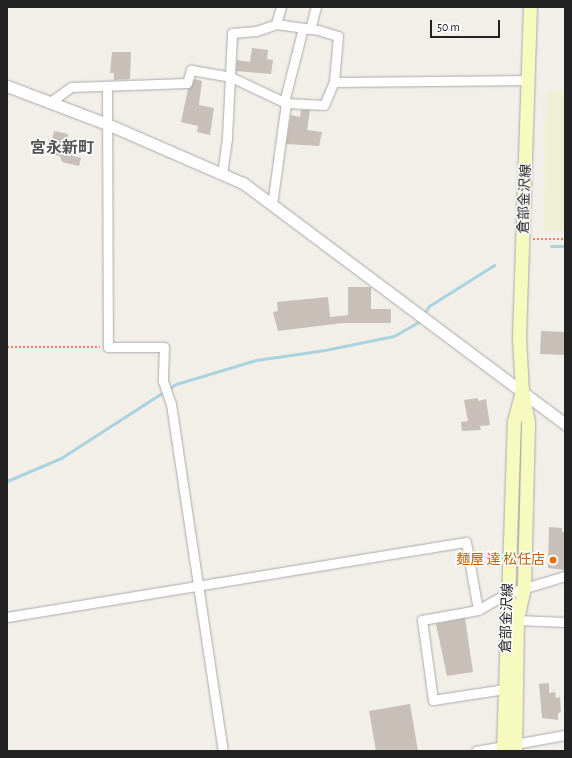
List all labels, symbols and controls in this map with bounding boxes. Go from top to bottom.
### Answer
scale bar [432,12,502,38]
text: 50 m [437,21,460,33]
district label: 宮永新町 [30,138,94,158]
street label: 倉部金沢線 [515,164,535,234]
place label: 麺屋 達 松任店 [456,552,545,568]
marker: 麺屋 達 松任店 [548,555,558,565]
street label: 倉部金沢線 [497,583,517,653]

